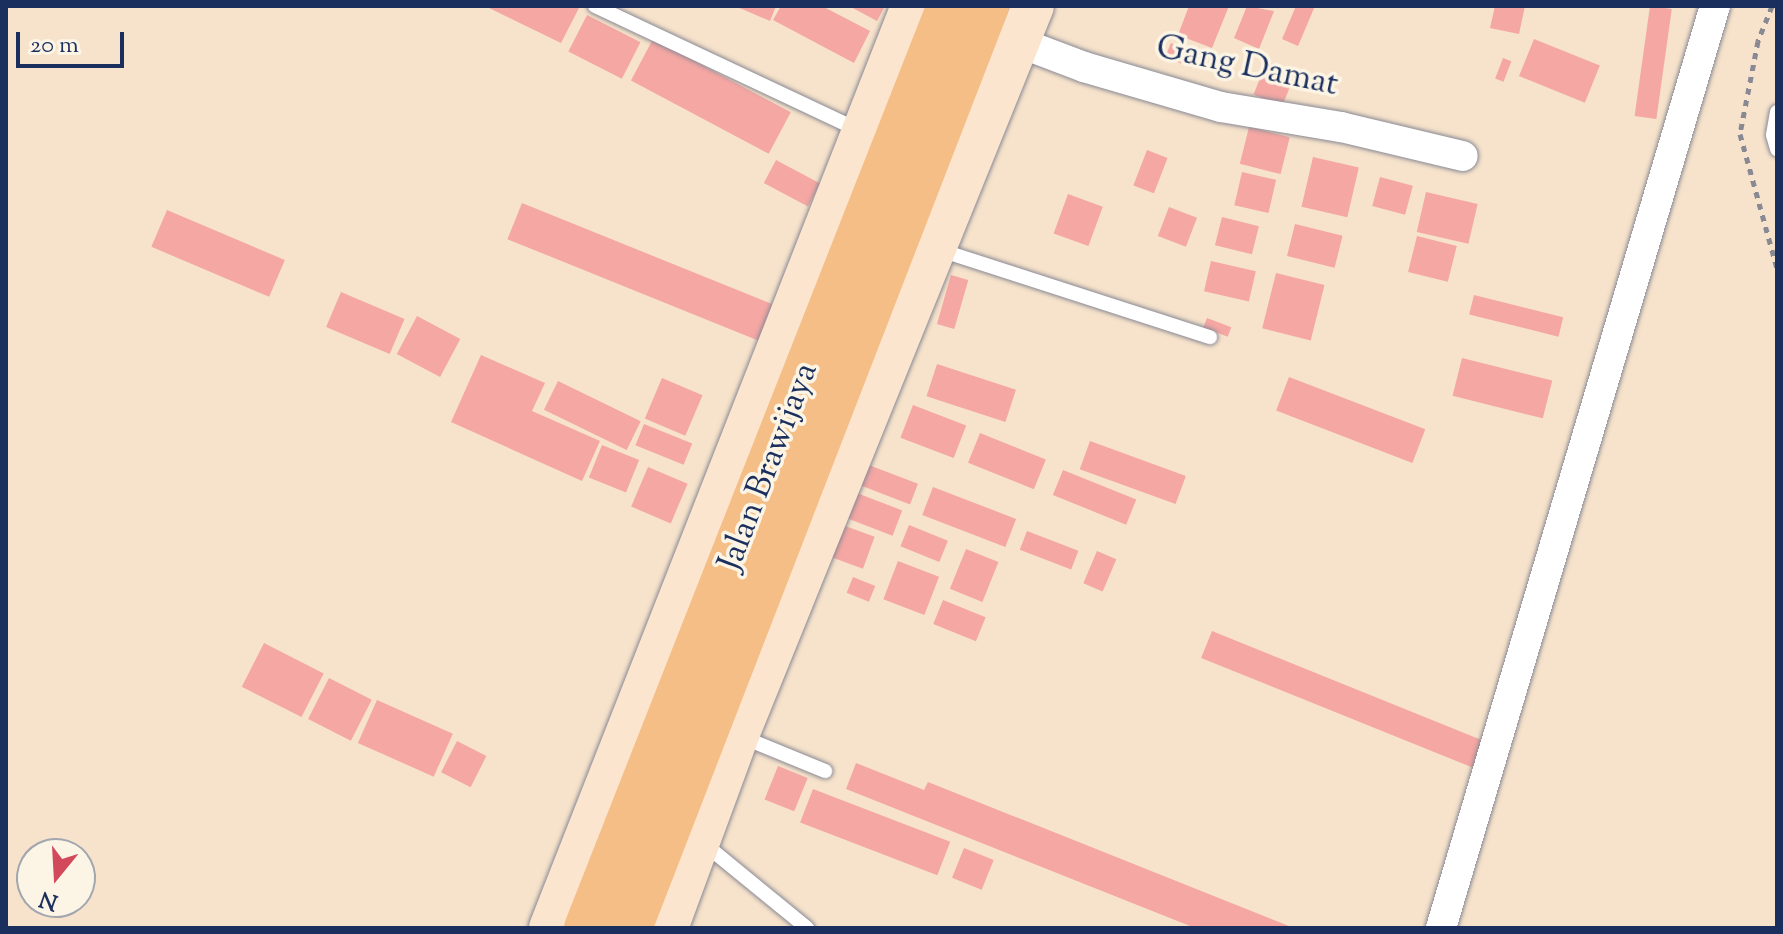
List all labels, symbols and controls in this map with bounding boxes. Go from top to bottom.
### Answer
scale bar [20,16,128,66]
street label: Gang Damat [1152,28,1342,106]
text: 20 m [30,29,79,63]
street label: Jalan Brawijaya [711,357,827,577]
north arrow [16,838,96,918]
text: N [36,881,62,917]

